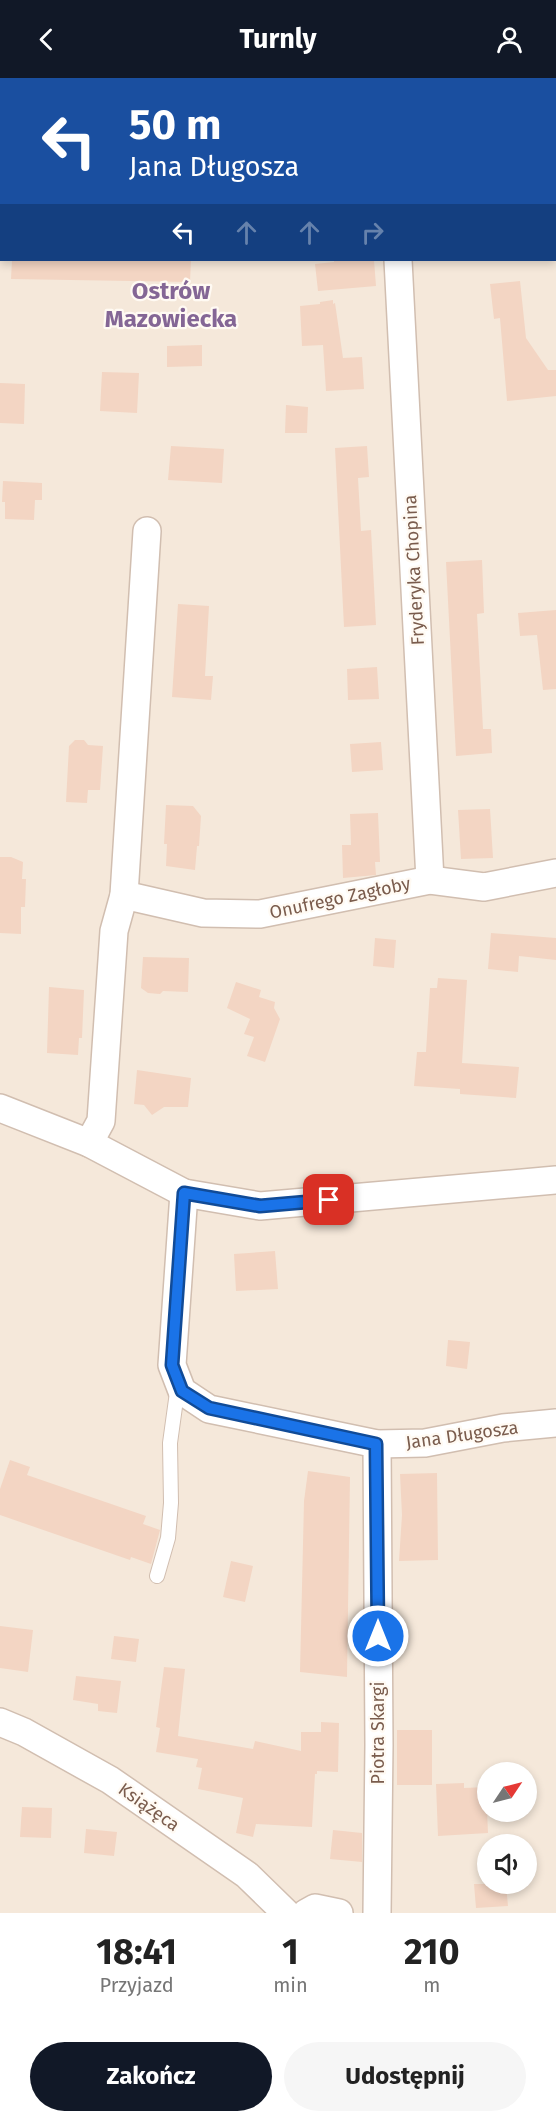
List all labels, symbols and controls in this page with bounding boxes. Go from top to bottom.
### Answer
icon: back [30,23,63,56]
text: Turnly [239,23,317,55]
icon: person [493,23,526,56]
text: 50 m [129,100,222,150]
icon: left [30,102,108,180]
text: Jana Długosza [129,151,299,183]
icon: left [167,216,200,249]
icon: ahead [230,216,263,249]
icon: ahead [293,216,326,249]
icon: right [356,216,389,249]
district label: Ostrów Mazowiecka [105,277,237,333]
street label: Fryderyka Chopina [399,494,429,646]
street label: Onufrego Zagłoby [267,872,413,924]
pin [303,1174,354,1225]
icon: arrive [312,1183,345,1216]
street label: Jana Długosza [404,1416,520,1454]
position arrow [346,1604,410,1668]
street label: Piotra Skargi [367,1681,389,1785]
north arrow [477,1762,537,1822]
map controls [477,1762,537,1894]
street label: Książęca [114,1778,184,1836]
button: sound [477,1834,537,1894]
text: 18:41 [96,1930,177,1974]
text: 1 [282,1930,299,1974]
text: 210 [404,1930,460,1974]
text: Przyjazd [99,1973,174,1997]
text: min [273,1973,308,1997]
text: m [423,1973,440,1997]
button: Zakończ [30,2042,272,2111]
button: Udostępnij [284,2042,526,2111]

